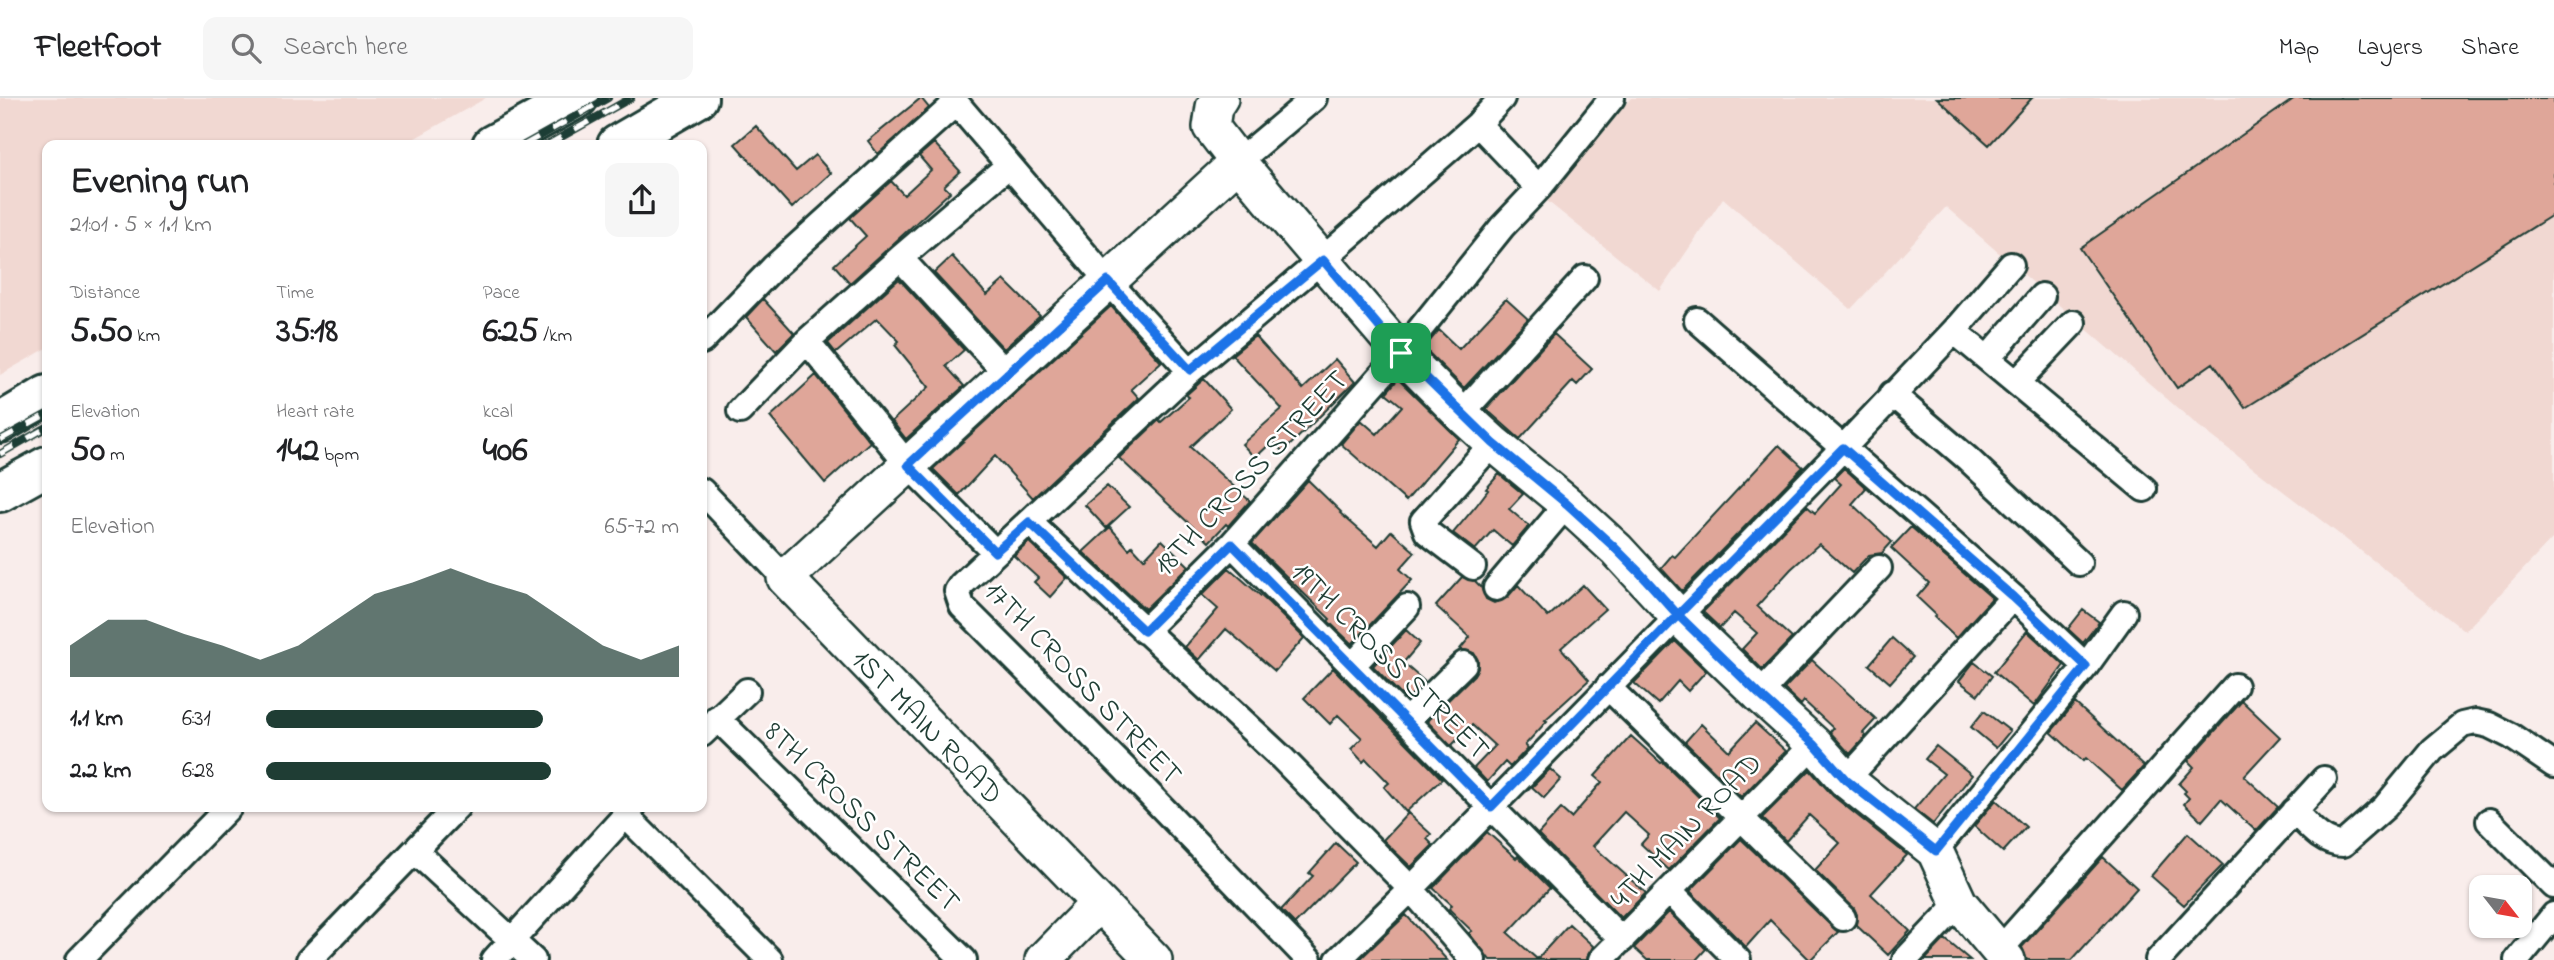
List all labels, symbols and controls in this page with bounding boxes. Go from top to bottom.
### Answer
search box [203,17,693,80]
text: Fleetfoot [35,24,161,72]
icon: search [227,29,265,67]
text: Search here [283,29,408,67]
text: Map [2279,31,2319,66]
text: Layers [2357,31,2423,66]
text: Share [2461,31,2519,66]
text: Evening run [70,155,249,211]
button: share [605,163,679,237]
text: 21:01 · 5 × 1.1 km [70,209,212,242]
text: Distance [70,280,140,307]
text: Time [276,280,314,307]
text: Pace [483,280,520,307]
text: 5.50 [70,307,132,358]
text: 35:18 [276,307,338,358]
text: 6:25 [483,307,538,358]
text: km [132,323,160,350]
text: /km [538,323,572,350]
pin [1371,323,1431,383]
icon: arrive [1382,334,1420,372]
street label: 18TH CROSS STREET [1145,361,1360,587]
text: Elevation [70,399,140,426]
text: Heart rate [276,399,354,426]
text: kcal [483,399,513,426]
text: 50 [70,426,105,477]
text: 142 [276,426,319,477]
text: 406 [483,426,528,477]
text: m [105,442,125,469]
text: bpm [319,442,359,469]
text: Elevation [70,511,155,544]
text: 65–72 m [605,511,679,544]
street label: 19TH CROSS STREET [1279,552,1499,772]
street label: 17TH CROSS STREET [972,572,1191,796]
street label: 1ST MAIN ROAD [840,640,1012,816]
text: 1.1 km [70,703,123,736]
text: 6:31 [182,703,211,736]
street label: 8TH CROSS STREET [752,712,969,924]
street label: 4TH MAIN ROAD [1601,744,1774,920]
text: 2.2 km [70,755,131,788]
text: 6:28 [182,755,214,788]
north arrow [2469,875,2532,938]
map controls [2469,875,2532,938]

